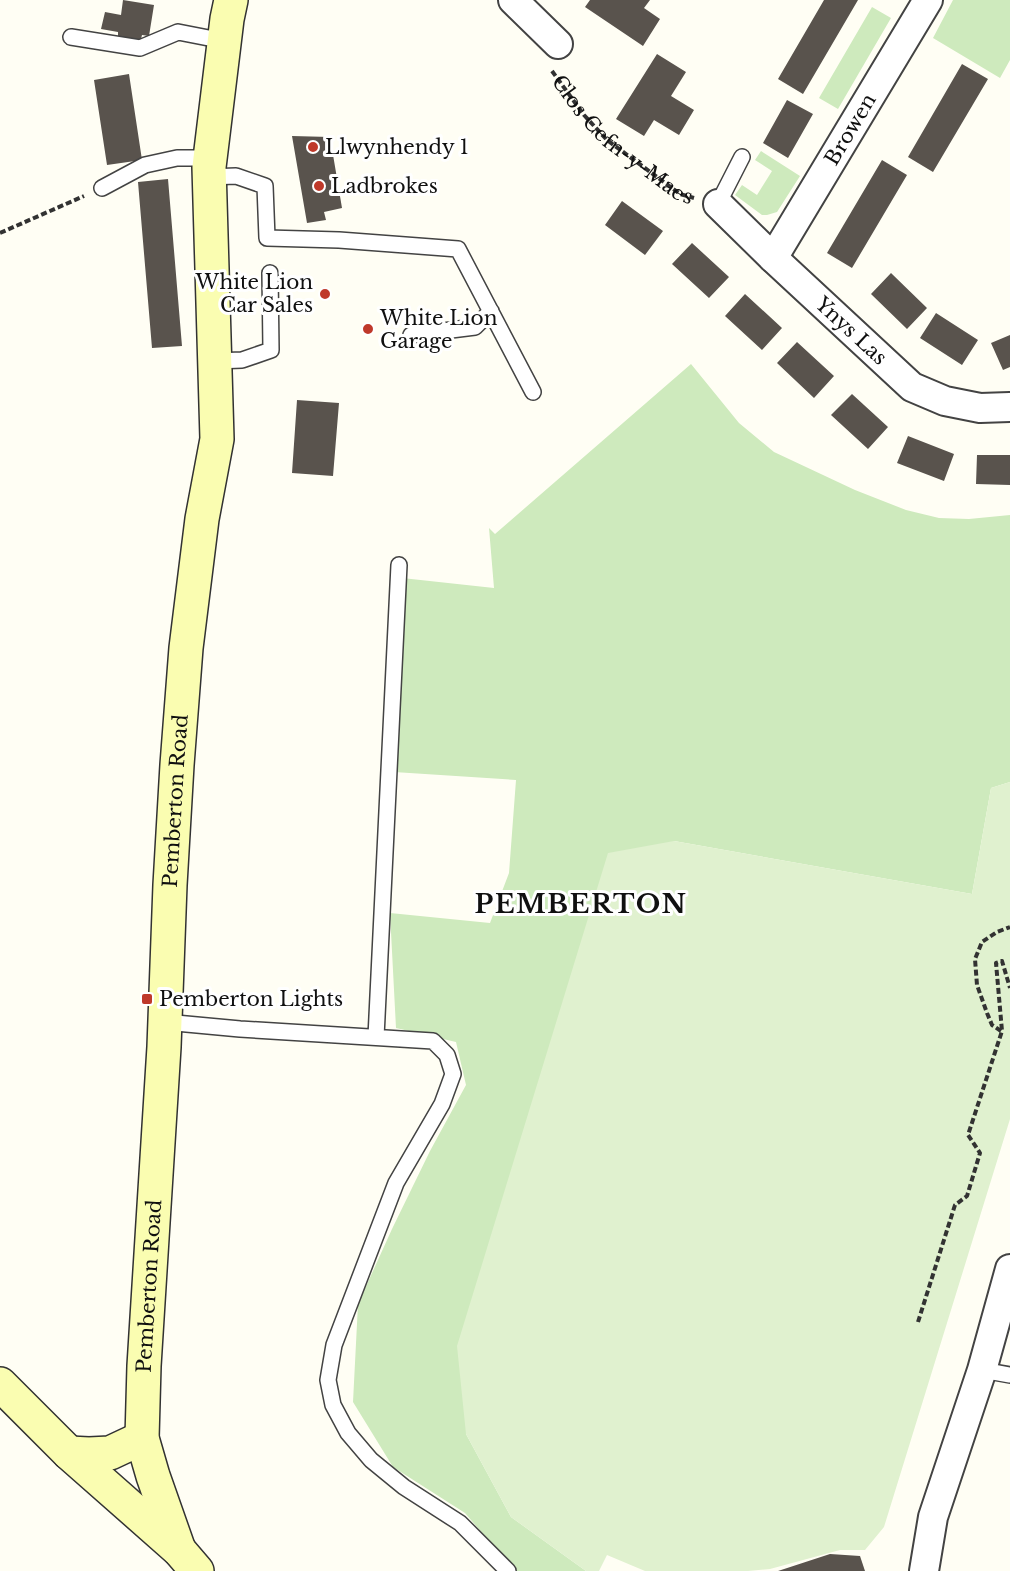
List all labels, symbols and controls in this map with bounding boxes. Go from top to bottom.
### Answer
street label: Clos Cefn-y-Maes [547,70,696,209]
street label: Browen [820,89,881,170]
place label: Llwynhendy 1 [325,135,469,159]
marker: Llwynhendy 1 [306,140,320,154]
place label: Ladbrokes [331,174,438,198]
marker: Ladbrokes [312,179,326,193]
place label: White Lion Car Sales [195,270,313,317]
marker: White Lion Car Sales [318,287,332,301]
street label: Ynys Las [810,291,892,370]
place label: White Lion Garage [379,306,498,353]
marker: White Lion Garage [361,322,375,336]
street label: Pemberton Road [158,713,193,888]
district label: PEMBERTON [475,888,687,920]
place label: Pemberton Lights [159,987,343,1011]
marker: Pemberton Lights [140,992,154,1006]
street label: Pemberton Road [132,1199,166,1373]

